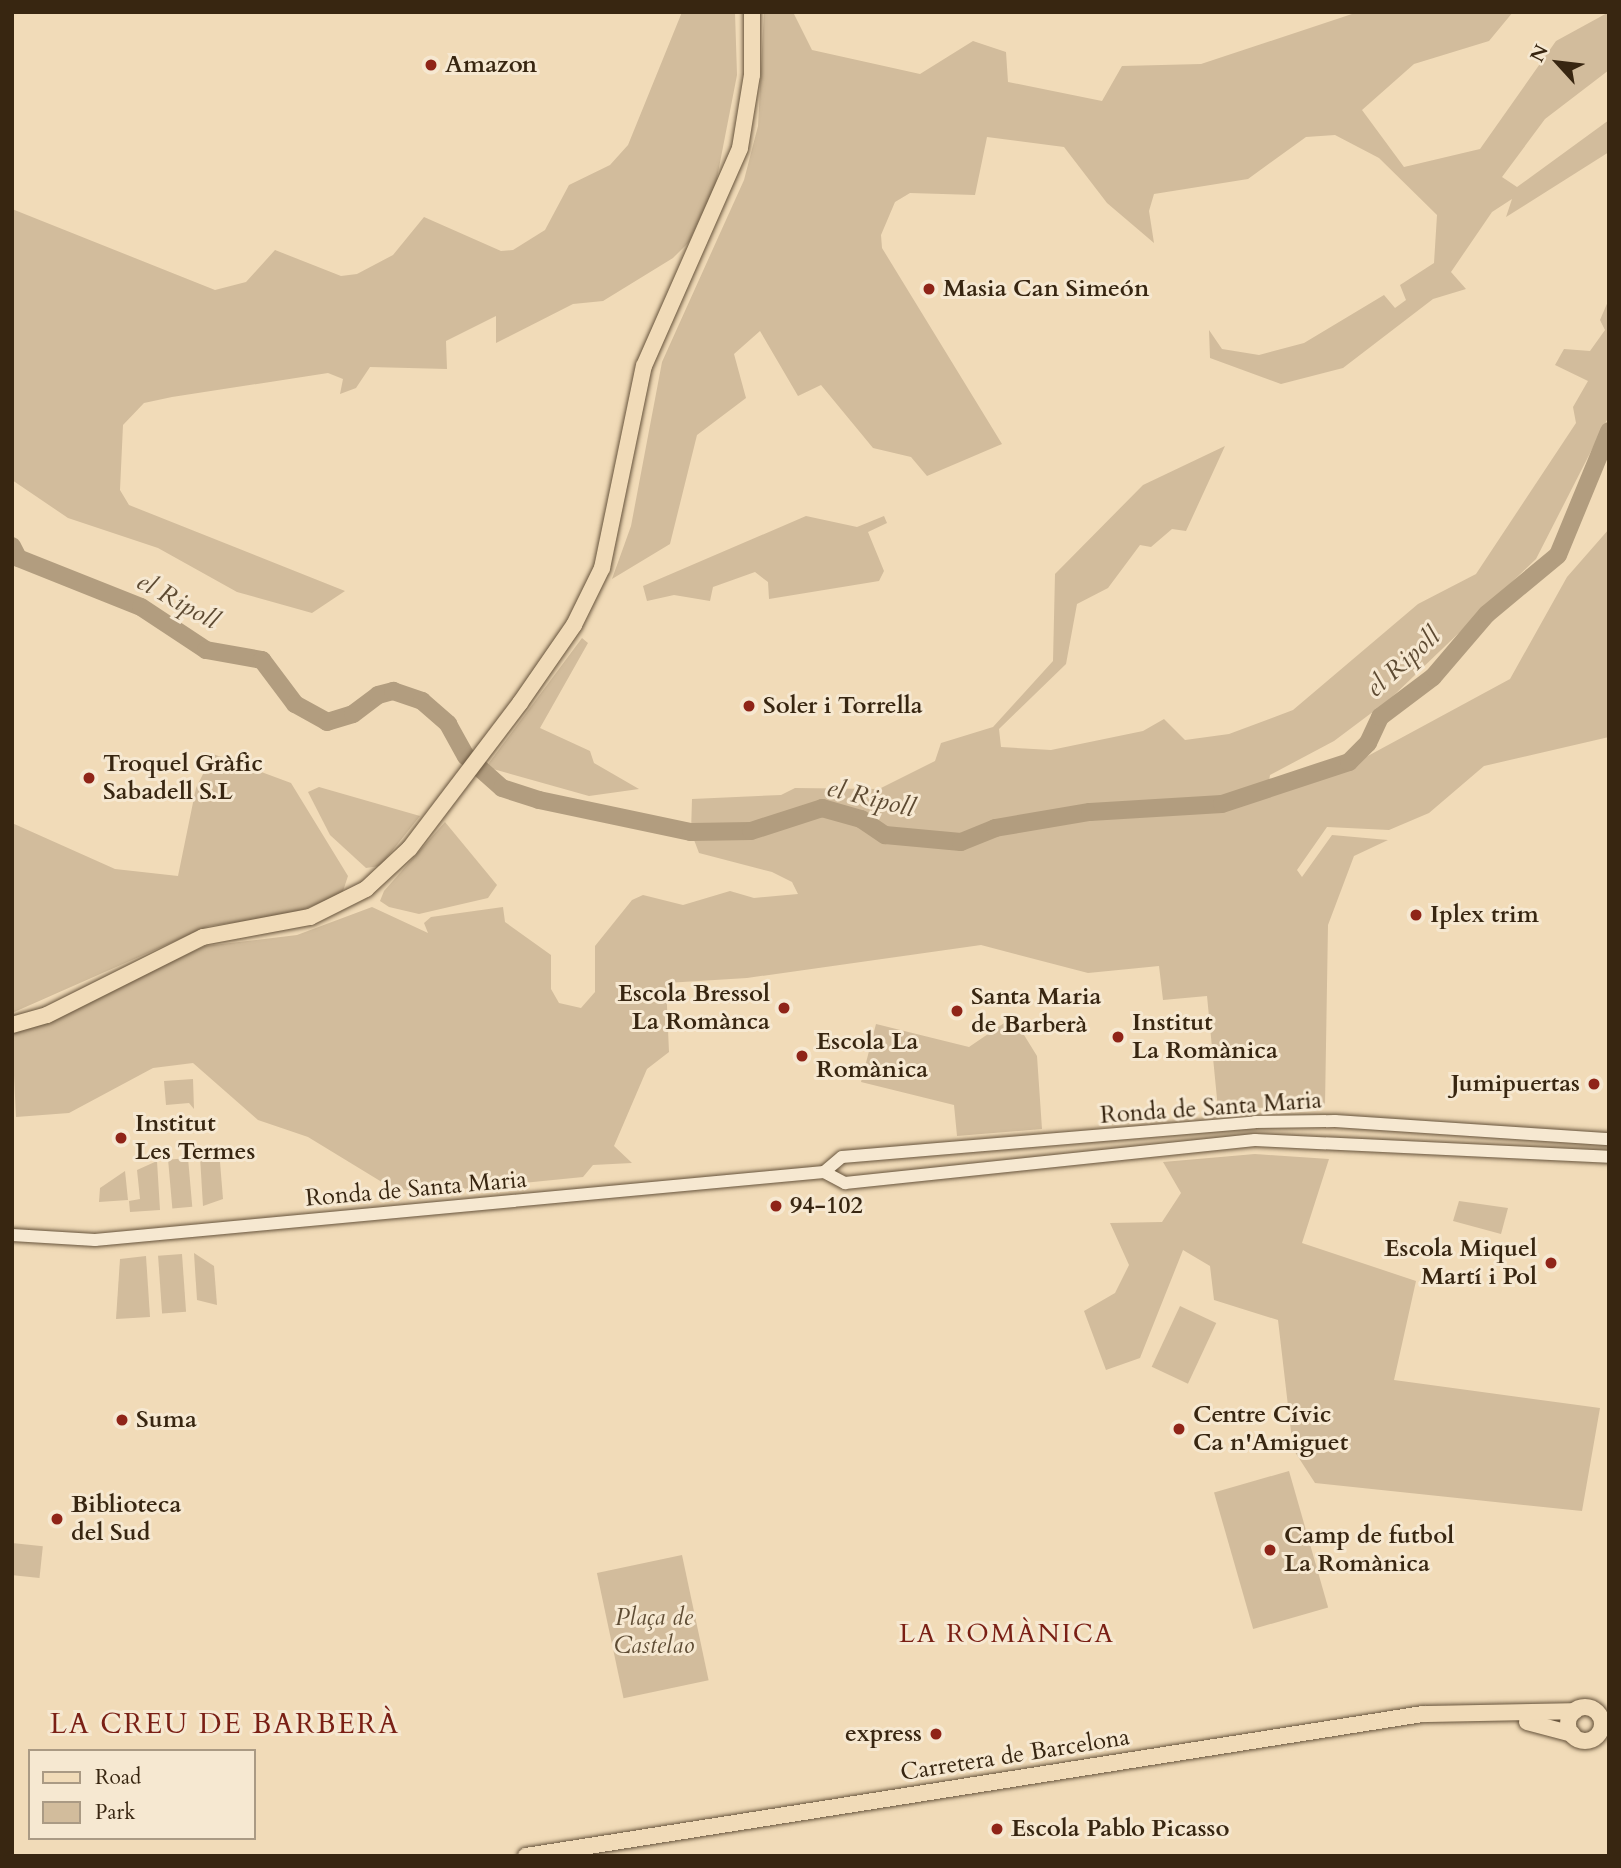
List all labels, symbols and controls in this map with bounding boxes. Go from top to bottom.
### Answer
north arrow [1523,28,1593,98]
text: N [1524,40,1555,67]
place label: Amazon [445,51,537,79]
marker: Amazon [423,57,439,73]
place label: Masia Can Simeón [943,275,1149,303]
marker: Masia Can Simeón [921,281,937,297]
water label: el Ripoll [131,566,225,636]
water label: el Ripoll [1359,621,1447,703]
place label: Soler i Torrella [763,692,923,720]
marker: Soler i Torrella [741,698,757,714]
place label: Troquel Gràfic Sabadell S.L [103,750,263,806]
marker: Troquel Gràfic Sabadell S.L [81,770,97,786]
water label: el Ripoll [824,772,918,824]
place label: Iplex trim [1430,901,1539,929]
marker: Iplex trim [1408,907,1424,923]
place label: Escola Bressol La Romànca [618,980,770,1036]
place label: Santa Maria de Barberà [971,983,1101,1039]
marker: Escola Bressol La Romànca [776,1000,792,1016]
marker: Santa Maria de Barberà [949,1003,965,1019]
place label: Institut La Romànica [1132,1009,1278,1065]
place label: Escola La Romànica [816,1028,928,1084]
marker: Institut La Romànica [1110,1029,1126,1045]
marker: Escola La Romànica [794,1048,810,1064]
place label: Jumipuertas [1451,1070,1580,1098]
marker: Jumipuertas [1586,1076,1602,1092]
street label: Ronda de Santa Maria [1099,1086,1323,1130]
place label: Institut Les Termes [135,1110,255,1166]
marker: Institut Les Termes [113,1130,129,1146]
street label: Ronda de Santa Maria [304,1165,528,1213]
place label: 94-102 [790,1192,863,1220]
marker: 94-102 [768,1198,784,1214]
place label: Escola Miquel Martí i Pol [1384,1235,1537,1291]
marker: Escola Miquel Martí i Pol [1543,1255,1559,1271]
place label: Centre Cívic Ca n'Amiguet [1193,1401,1348,1457]
place label: Suma [136,1406,197,1434]
marker: Suma [114,1412,130,1428]
marker: Centre Cívic Ca n'Amiguet [1171,1421,1187,1437]
place label: Biblioteca del Sud [71,1491,181,1547]
marker: Biblioteca del Sud [49,1511,65,1527]
place label: Camp de futbol La Romànica [1284,1522,1454,1578]
marker: Camp de futbol La Romànica [1262,1542,1278,1558]
park label: Plaça de Castelao [614,1604,694,1660]
district label: LA ROMÀNICA [900,1618,1114,1650]
district label: LA CREU DE BARBERÀ [52,1707,398,1741]
place label: express [845,1720,922,1748]
street label: Carretera de Barcelona [898,1723,1132,1787]
marker: express [928,1726,944,1742]
legend [28,1749,256,1840]
text: Road [95,1763,141,1792]
text: Park [95,1798,135,1827]
place label: Escola Pablo Picasso [1011,1815,1230,1843]
marker: Escola Pablo Picasso [989,1821,1005,1837]

